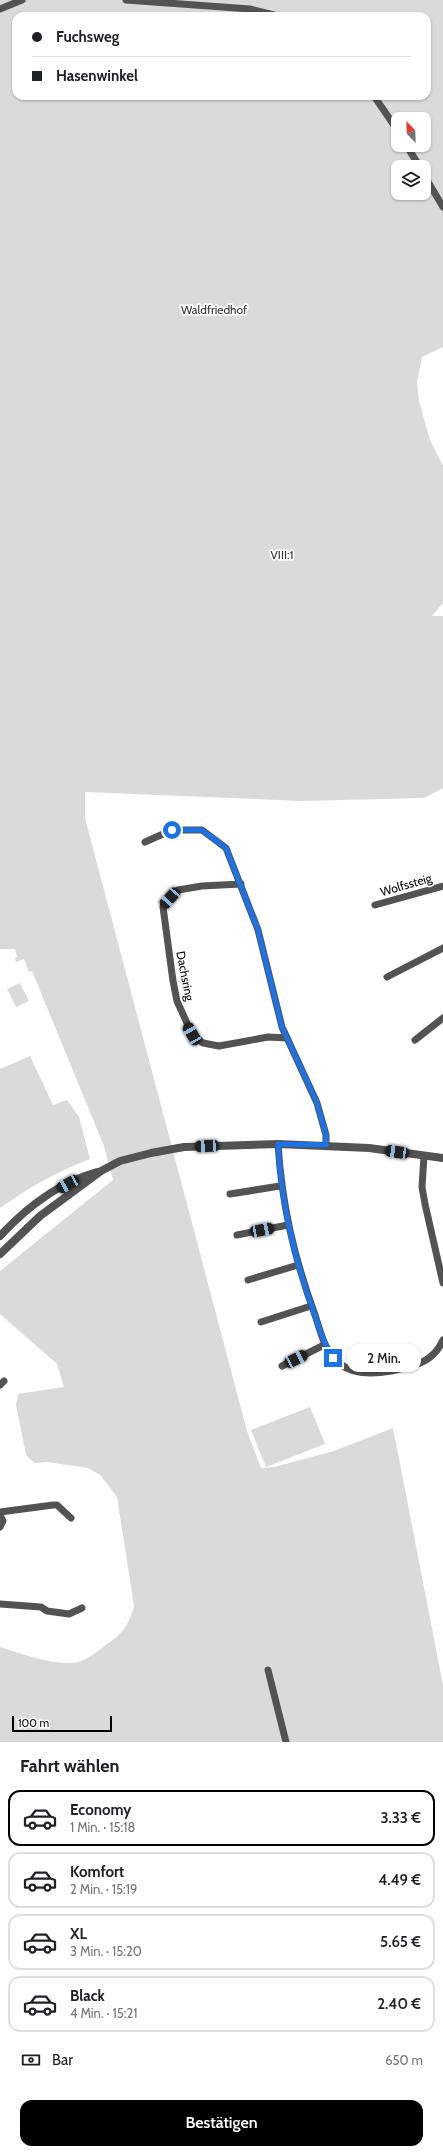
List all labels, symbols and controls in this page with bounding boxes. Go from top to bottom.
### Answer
text: Fuchsweg [56,28,119,46]
text: Hasenwinkel [56,67,138,85]
north arrow [391,112,431,152]
map controls [391,112,431,200]
button: layers [391,160,431,200]
park label: Waldfriedhof [181,302,247,317]
park label: VIII:1 [271,547,293,562]
route start [163,821,181,839]
street label: Wolfssteig [378,870,434,899]
car [158,885,182,911]
street label: Dachsring [173,950,198,1003]
car [181,1021,203,1047]
car [195,1139,219,1153]
car [384,1144,410,1160]
car [55,1173,81,1195]
car [249,1222,275,1238]
callout: 2 Min. [347,1344,421,1372]
car [283,1348,309,1370]
route end [324,1349,342,1367]
text: 2 Min. [367,1350,401,1366]
scale bar [12,1714,112,1733]
text: 100 m [18,1716,49,1730]
text: Fahrt wählen [20,1755,120,1777]
icon: car [22,1800,58,1836]
text: Economy [70,1801,131,1819]
text: 3.33 € [380,1809,421,1827]
text: 1 Min. · 15:18 [70,1819,135,1835]
icon: car [22,1862,58,1898]
text: Komfort [70,1863,124,1881]
text: 4.49 € [378,1871,421,1889]
text: 2 Min. · 15:19 [70,1881,137,1897]
icon: car [22,1924,58,1960]
text: XL [70,1925,87,1943]
text: 5.65 € [380,1933,421,1951]
text: 3 Min. · 15:20 [70,1943,142,1959]
icon: car [22,1986,58,2022]
text: Black [70,1987,105,2005]
text: 2.40 € [377,1995,421,2013]
text: 4 Min. · 15:21 [70,2005,138,2021]
icon: cash [20,2049,42,2071]
text: Bar [52,2051,73,2069]
text: 650 m [385,2052,423,2068]
button: Bestätigen [20,2100,423,2146]

